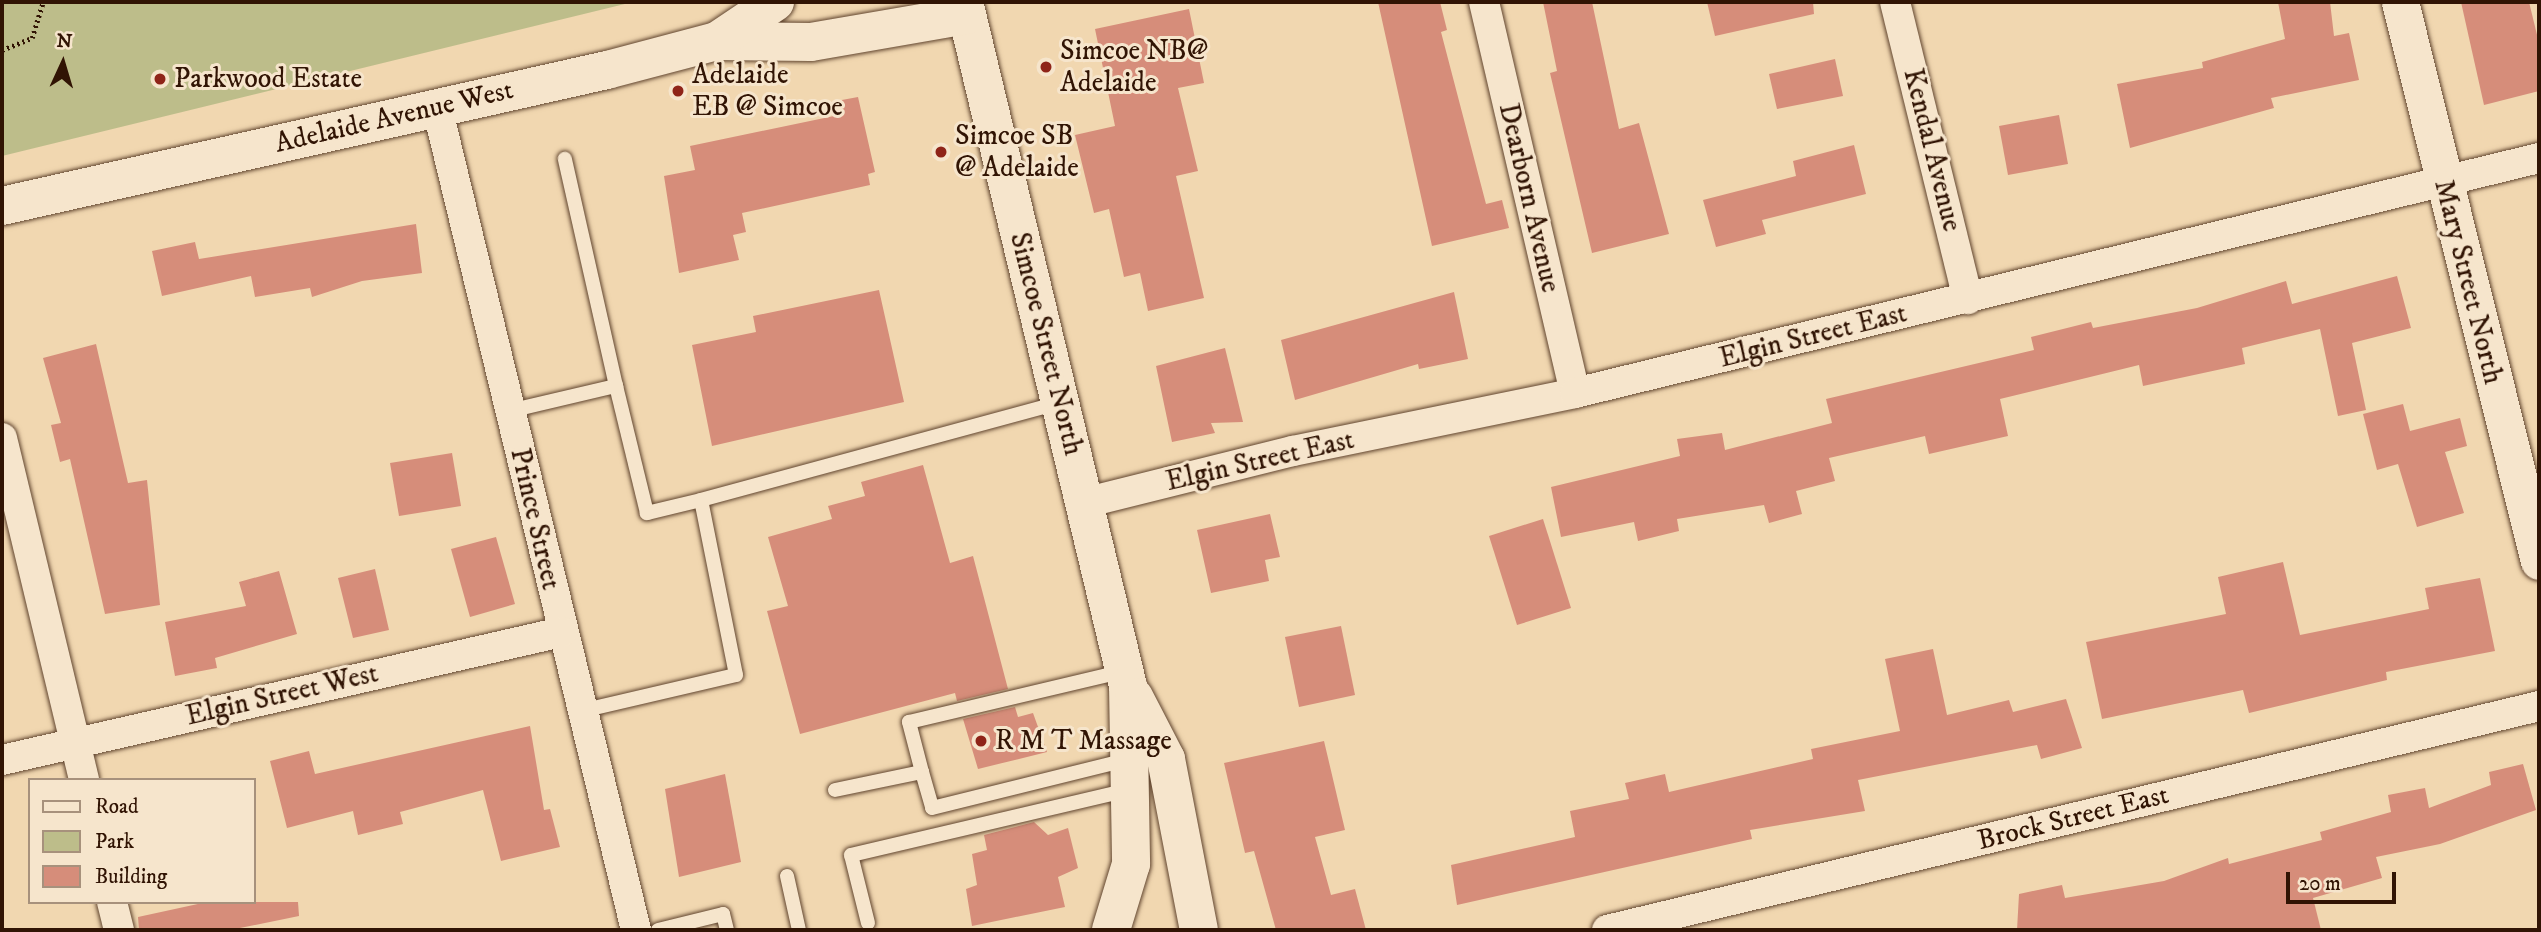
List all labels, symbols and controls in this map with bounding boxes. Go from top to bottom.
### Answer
north arrow [28,28,98,98]
text: N [56,30,73,54]
place label: Simcoe NB@ Adelaide [1060,34,1208,100]
place label: Adelaide EB @ Simcoe [692,58,843,124]
marker: Simcoe NB@ Adelaide [1038,59,1054,75]
place label: Parkwood Estate [174,62,362,96]
street label: Kendal Avenue [1896,65,1968,235]
marker: Parkwood Estate [152,71,168,87]
street label: Adelaide Avenue West [272,73,516,161]
marker: Adelaide EB @ Simcoe [670,83,686,99]
street label: Dearborn Avenue [1491,100,1567,296]
place label: Simcoe SB @ Adelaide [955,119,1079,185]
marker: Simcoe SB @ Adelaide [933,144,949,160]
street label: Mary Street North [2426,176,2510,388]
street label: Simcoe Street North [1002,229,1090,459]
street label: Elgin Street East [1716,296,1910,376]
street label: Elgin Street East [1163,423,1357,499]
street label: Prince Street [502,445,568,593]
street label: Elgin Street West [183,657,381,733]
place label: R M T Massage [995,724,1172,758]
marker: R M T Massage [973,733,989,749]
legend [28,778,256,904]
street label: Brock Street East [1974,778,2172,858]
text: Road [95,794,139,820]
text: Park [95,829,134,855]
scale bar [2289,858,2399,902]
text: Building [95,864,167,890]
text: 20 m [2299,871,2341,897]

